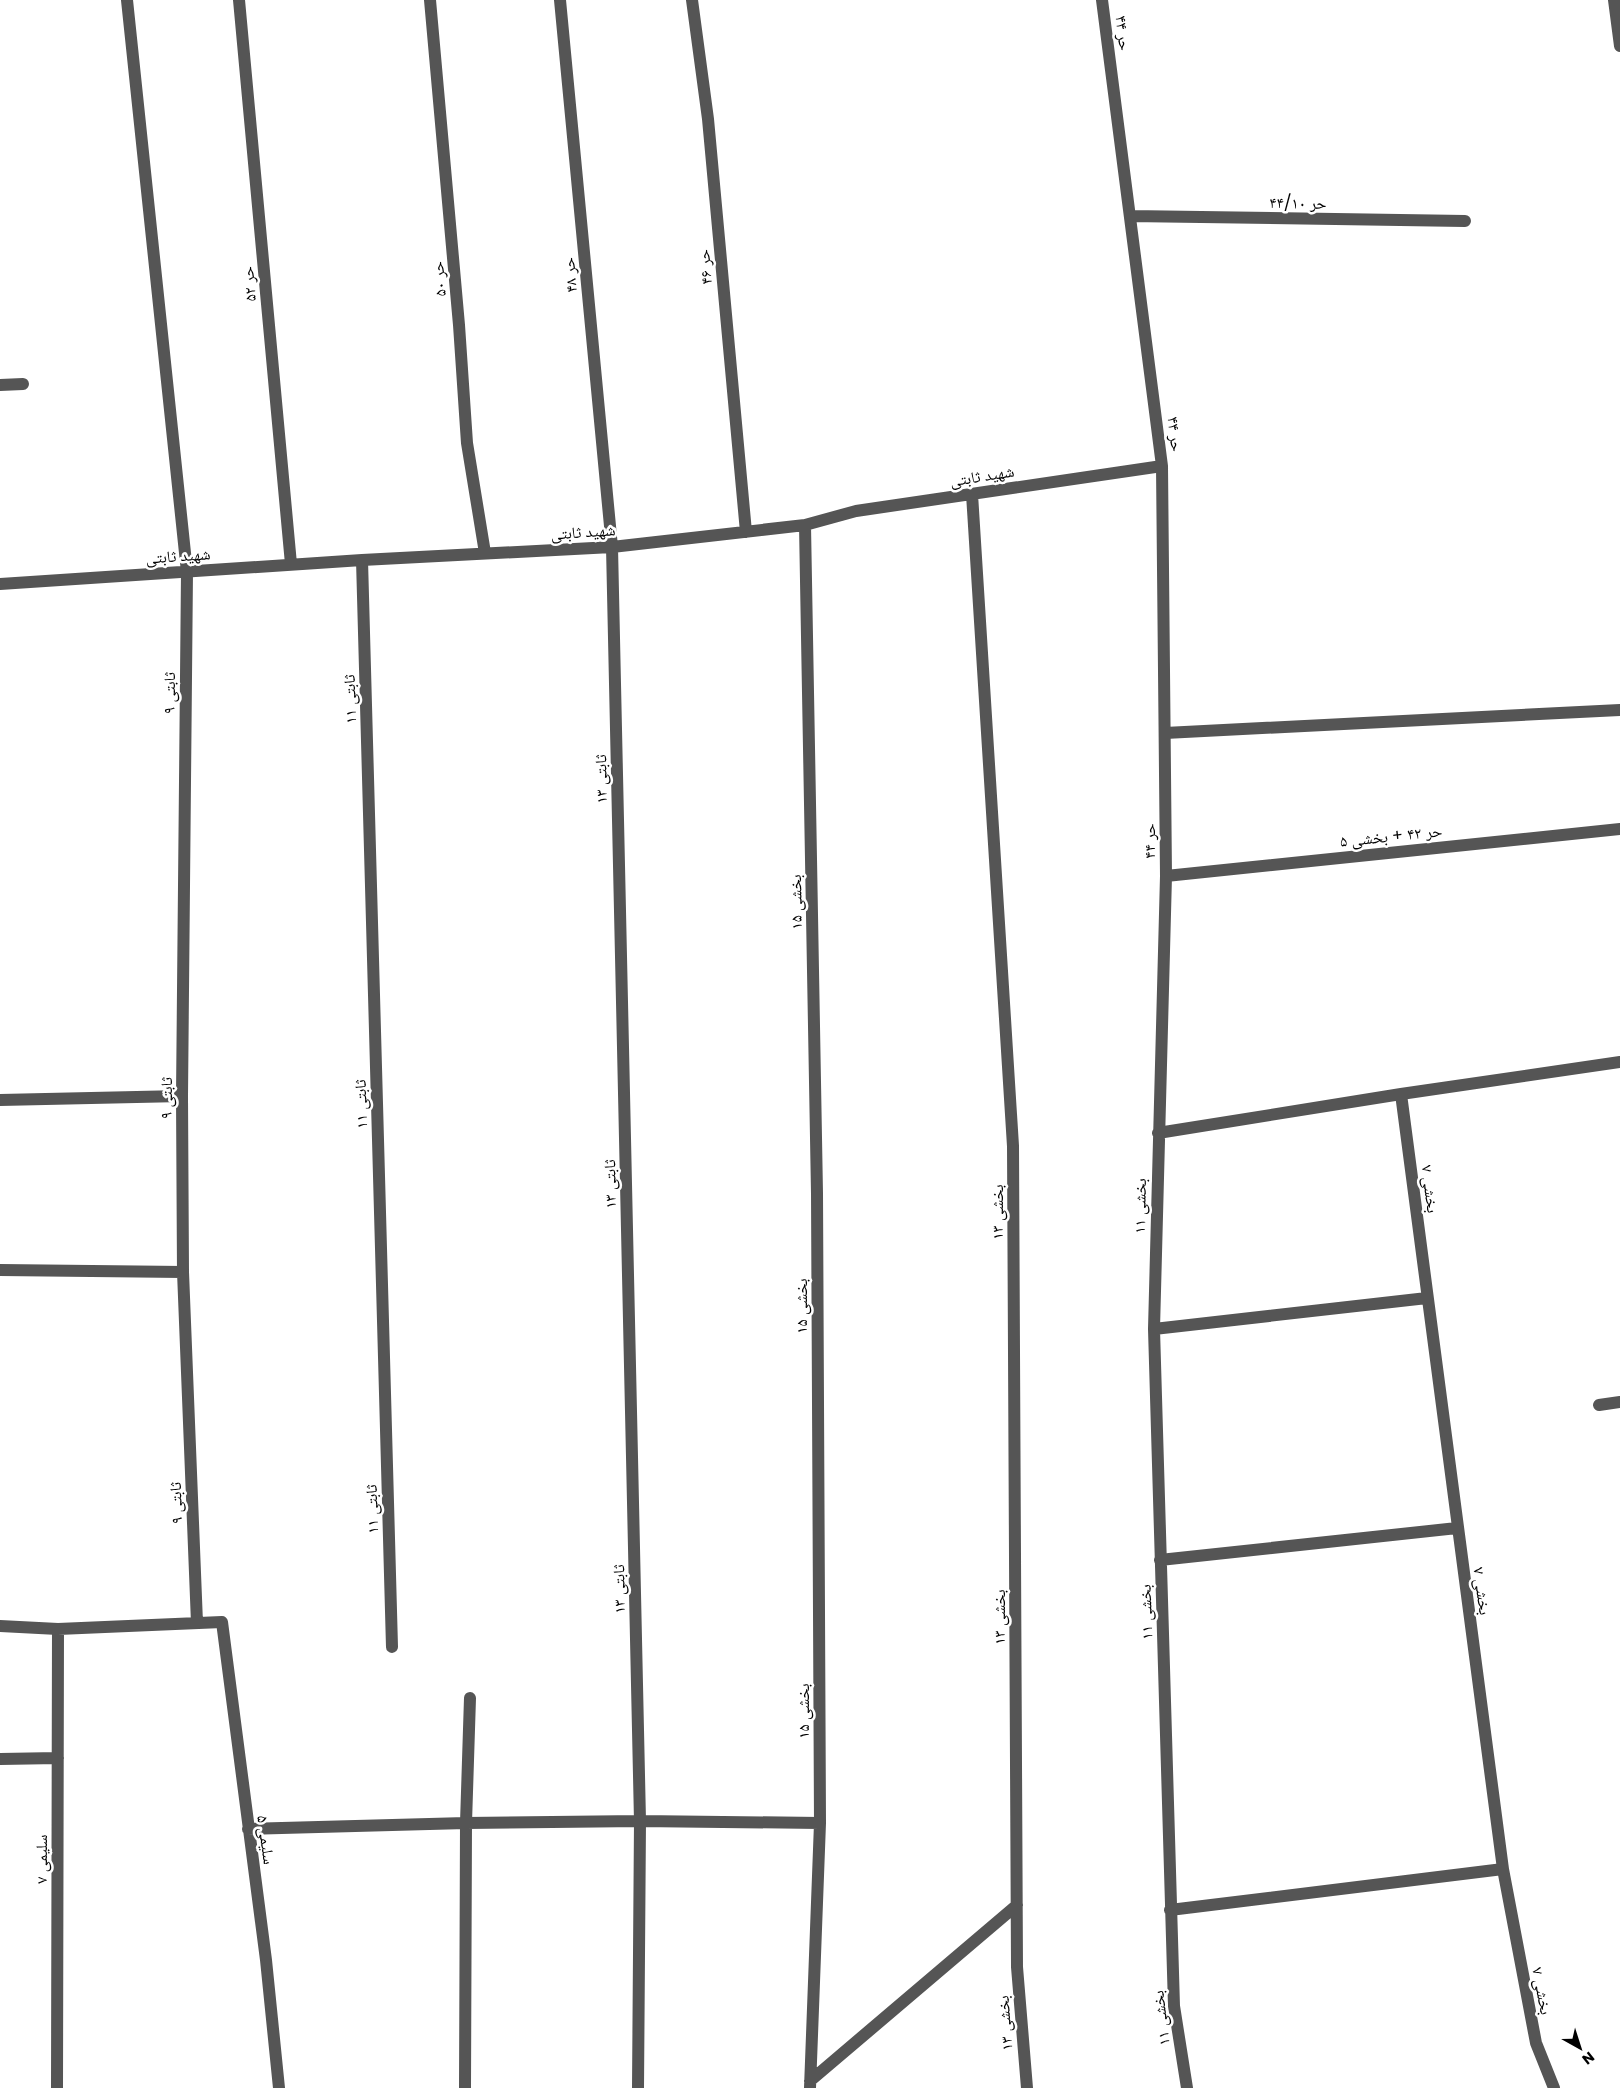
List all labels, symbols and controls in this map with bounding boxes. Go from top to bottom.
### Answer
street label: حر ۴۴ [1109,14,1137,52]
street label: حر ۴۴/۱۰ [1269,191,1327,215]
street label: حر ۴۶ [692,248,718,286]
street label: حر ۴۸ [557,256,583,294]
street label: حر ۵۰ [426,260,452,298]
street label: حر ۵۲ [236,265,262,303]
street label: حر ۴۴ [1161,415,1189,453]
street label: شهید ثابتی [948,460,1016,492]
street label: شهید ثابتی [550,518,616,546]
street label: شهید ثابتی [145,542,211,570]
street label: ثابتی ۹ [158,671,181,714]
street label: ثابتی ۱۱ [338,673,362,724]
street label: ثابتی ۱۳ [589,754,613,804]
street label: حر ۴۲ + بخشی ۵ [1339,819,1443,853]
street label: حر ۴۴ [1138,823,1161,859]
street label: بخشی ۱۵ [784,874,808,930]
street label: ثابتی ۹ [155,1076,178,1119]
street label: ثابتی ۱۱ [349,1078,373,1129]
street label: ثابتی ۱۳ [598,1159,622,1209]
street label: بخشی ۷ [1416,1164,1444,1214]
street label: بخشی ۱۱ [1128,1178,1152,1234]
street label: بخشی ۱۳ [986,1184,1009,1240]
street label: بخشی ۱۵ [790,1278,813,1334]
street label: ثابتی ۹ [164,1481,188,1524]
street label: ثابتی ۱۱ [360,1483,384,1534]
street label: ثابتی ۱۳ [607,1564,631,1614]
street label: بخشی ۷ [1467,1566,1497,1616]
street label: بخشی ۱۱ [1134,1584,1158,1640]
street label: بخشی ۱۳ [988,1589,1011,1645]
street label: بخشی ۱۵ [792,1683,815,1739]
street label: سلیمی ۵ [251,1814,281,1866]
street label: سلیمی ۷ [30,1834,53,1884]
street label: بخشی ۷ [1526,1965,1558,2017]
street label: بخشی ۱۱ [1146,1989,1176,2047]
street label: بخشی ۱۳ [992,1995,1018,2051]
north arrow [1555,2023,1605,2073]
text: N [1578,2047,1599,2069]

